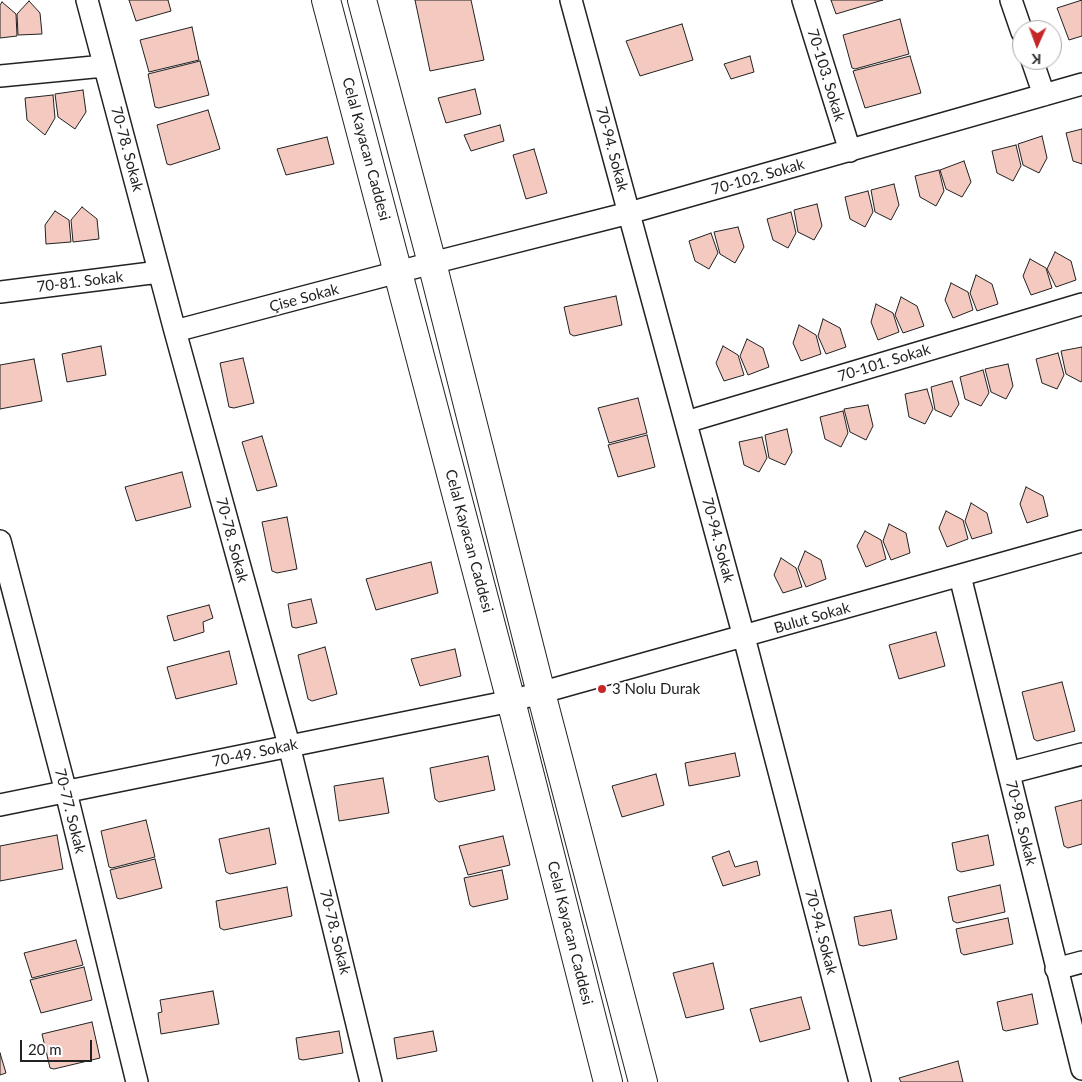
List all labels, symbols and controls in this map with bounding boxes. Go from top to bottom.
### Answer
north arrow [1012,20,1062,70]
street label: 70-103. Sokak [803,27,849,123]
text: K [1031,51,1042,68]
street label: Celal Kayacan Caddesi [338,75,394,223]
street label: 70-78. Sokak [107,105,147,193]
street label: 70-94. Sokak [592,105,632,193]
street label: 70-102. Sokak [710,155,806,199]
street label: 70-81. Sokak [36,268,124,296]
street label: Çise Sokak [267,280,341,316]
street label: 70-101. Sokak [836,340,932,386]
street label: Celal Kayacan Caddesi [441,467,497,615]
street label: 70-78. Sokak [212,496,252,584]
street label: 70-94. Sokak [698,496,738,584]
street label: Bulut Sokak [772,599,852,637]
place label: 3 Nolu Durak [612,680,700,698]
marker: 3 Nolu Durak [596,683,608,695]
street label: 70-49. Sokak [211,735,299,771]
street label: 70-77. Sokak [51,767,89,855]
street label: 70-98. Sokak [1002,779,1040,867]
street label: Celal Kayacan Caddesi [543,859,597,1007]
street label: 70-78. Sokak [316,888,354,976]
street label: 70-94. Sokak [801,888,841,976]
scale bar [22,1030,95,1062]
text: 20 m [28,1040,62,1058]

